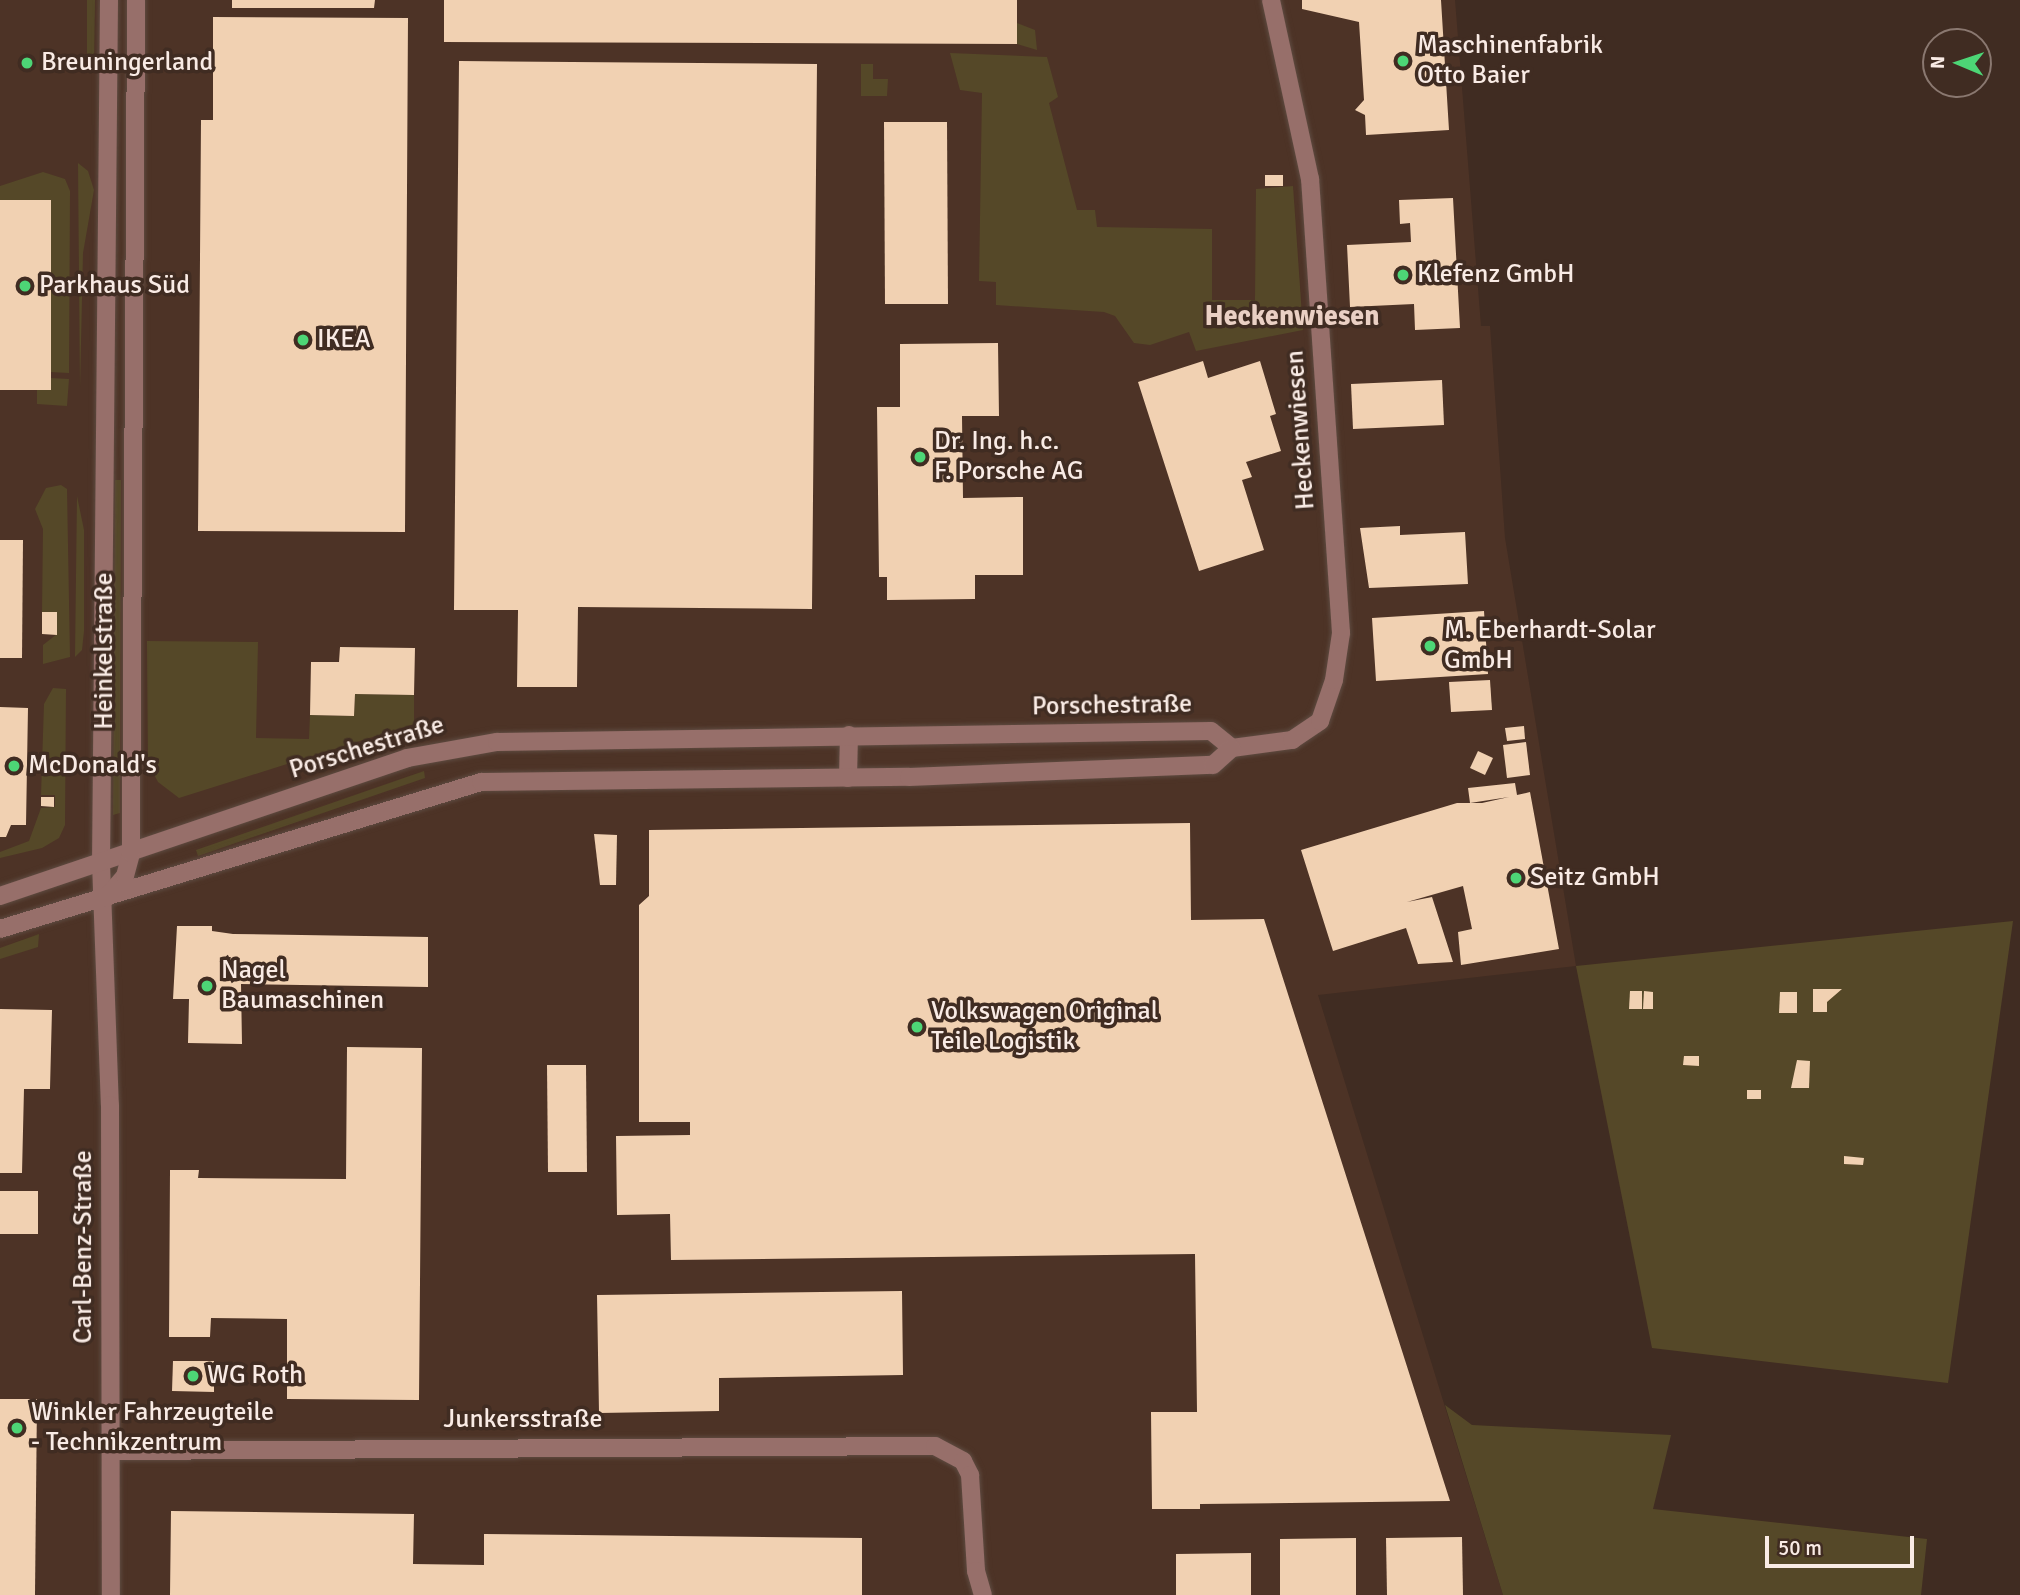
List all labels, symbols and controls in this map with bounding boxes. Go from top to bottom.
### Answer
north arrow [1922,28,1992,98]
place label: Maschinenfabrik Otto Baier [1417,30,1603,92]
place label: Breuningerland [41,47,213,79]
marker: Maschinenfabrik Otto Baier [1395,53,1411,69]
marker: Breuningerland [19,55,35,71]
text: N [1926,55,1950,69]
place label: Klefenz GmbH [1417,259,1575,291]
marker: Klefenz GmbH [1395,267,1411,283]
place label: Parkhaus Süd [39,270,190,302]
marker: Parkhaus Süd [17,278,33,294]
district label: Heckenwiesen [1204,299,1380,333]
place label: IKEA [317,324,371,356]
marker: IKEA [295,332,311,348]
street label: Heckenwiesen [1280,349,1322,511]
place label: Dr. Ing. h.c. F. Porsche AG [934,426,1084,488]
marker: Dr. Ing. h.c. F. Porsche AG [912,449,928,465]
street label: Heinkelstraße [89,572,121,730]
place label: M. Eberhardt-Solar GmbH [1444,615,1656,676]
marker: M. Eberhardt-Solar GmbH [1422,638,1438,654]
street label: Porschestraße [1032,689,1192,723]
street label: Porschestraße [286,710,448,786]
place label: McDonald's [28,750,157,782]
marker: McDonald's [6,758,22,774]
place label: Seitz GmbH [1530,862,1660,894]
marker: Seitz GmbH [1508,870,1524,886]
place label: Nagel Baumaschinen [221,955,384,1016]
marker: Nagel Baumaschinen [199,978,215,994]
place label: Volkswagen Original Teile Logistik [931,996,1158,1058]
marker: Volkswagen Original Teile Logistik [909,1019,925,1035]
street label: Carl-Benz-Straße [68,1150,100,1344]
place label: WG Roth [207,1360,303,1392]
marker: WG Roth [185,1368,201,1384]
place label: Winkler Fahrzeugteile - Technikzentrum [31,1397,274,1458]
street label: Junkersstraße [444,1404,602,1436]
marker: Winkler Fahrzeugteile - Technikzentrum [9,1420,25,1436]
scale bar [1768,1522,1917,1566]
text: 50 m [1778,1535,1822,1561]

